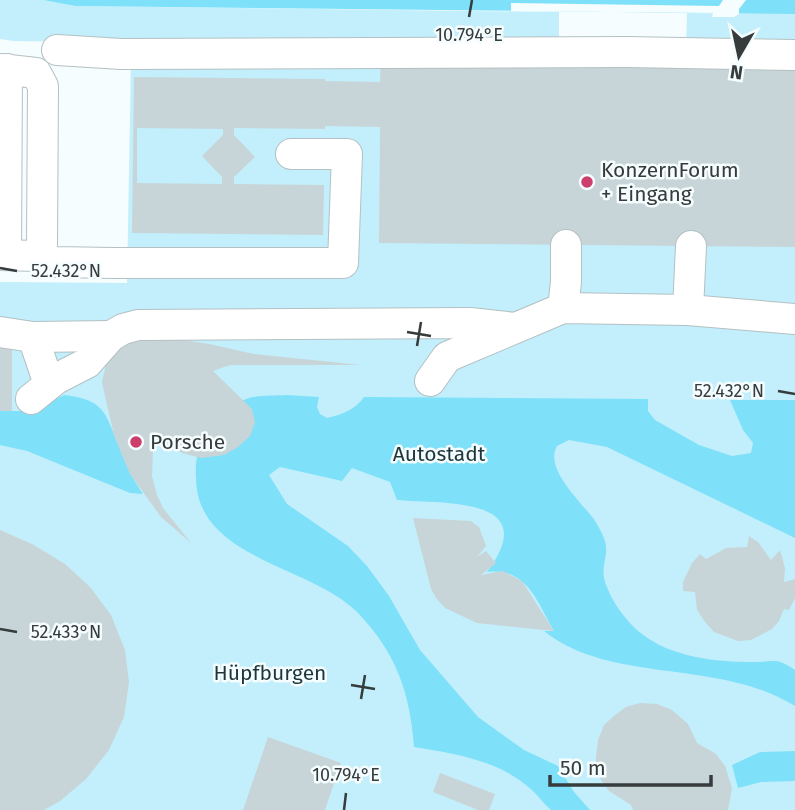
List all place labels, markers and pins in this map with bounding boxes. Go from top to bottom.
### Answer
place label: KonzernForum + Eingang [601,157,739,207]
marker: KonzernForum + Eingang [579,174,595,190]
place label: Porsche [150,429,225,455]
marker: Porsche [128,434,144,450]

